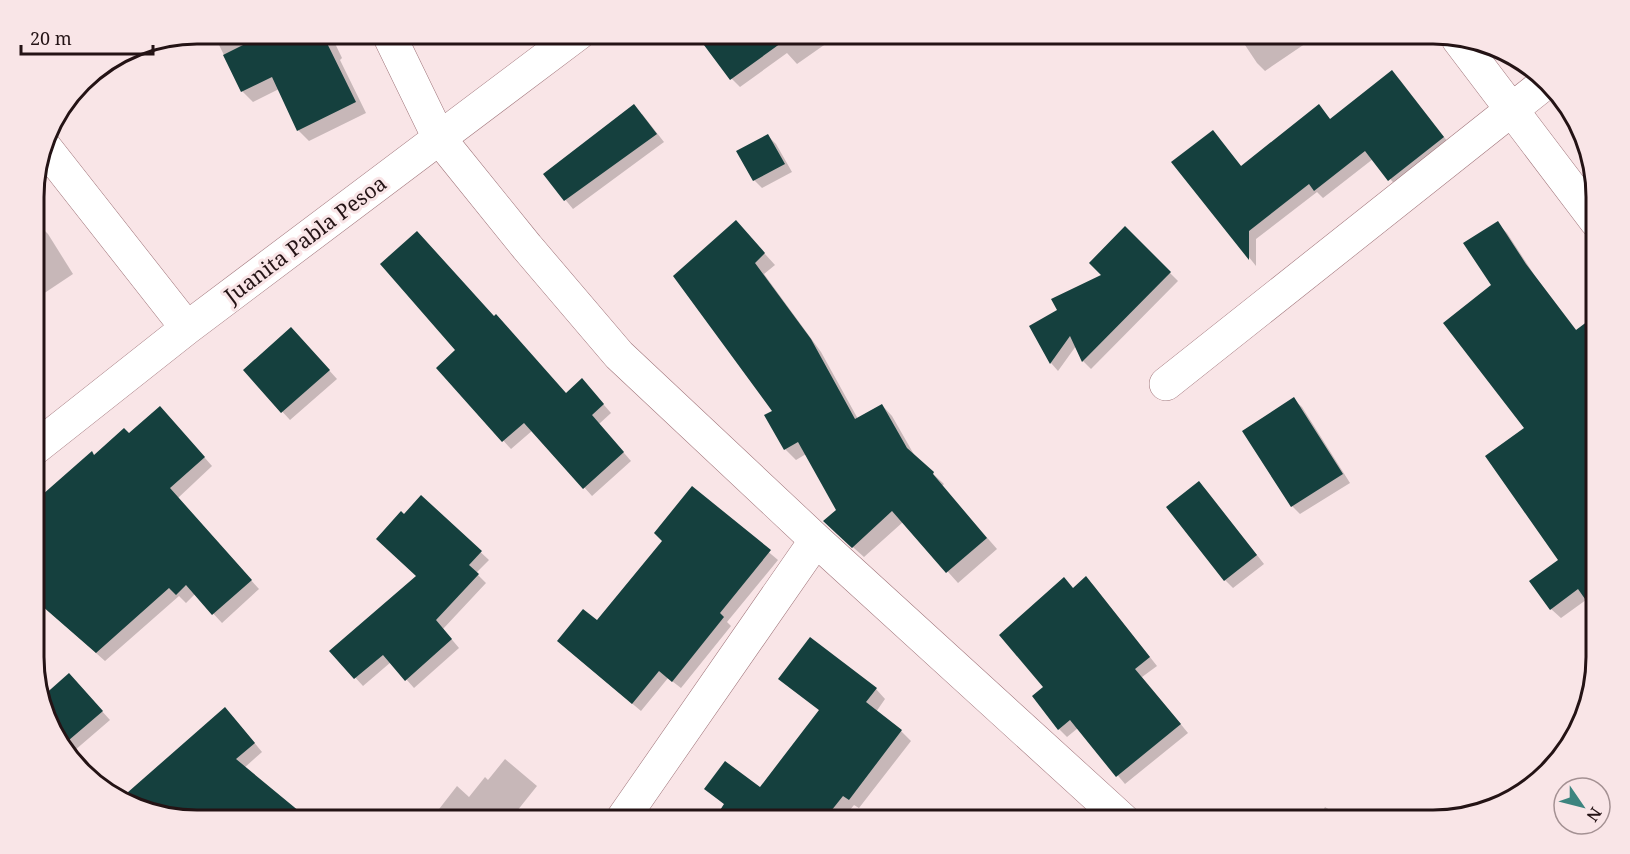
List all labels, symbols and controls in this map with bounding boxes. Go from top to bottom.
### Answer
scale bar [21,18,153,56]
text: 20 m [30,26,72,50]
street label: Juanita Pabla Pesoa [217,169,392,310]
north arrow [1552,776,1612,836]
text: N [1581,803,1607,826]

